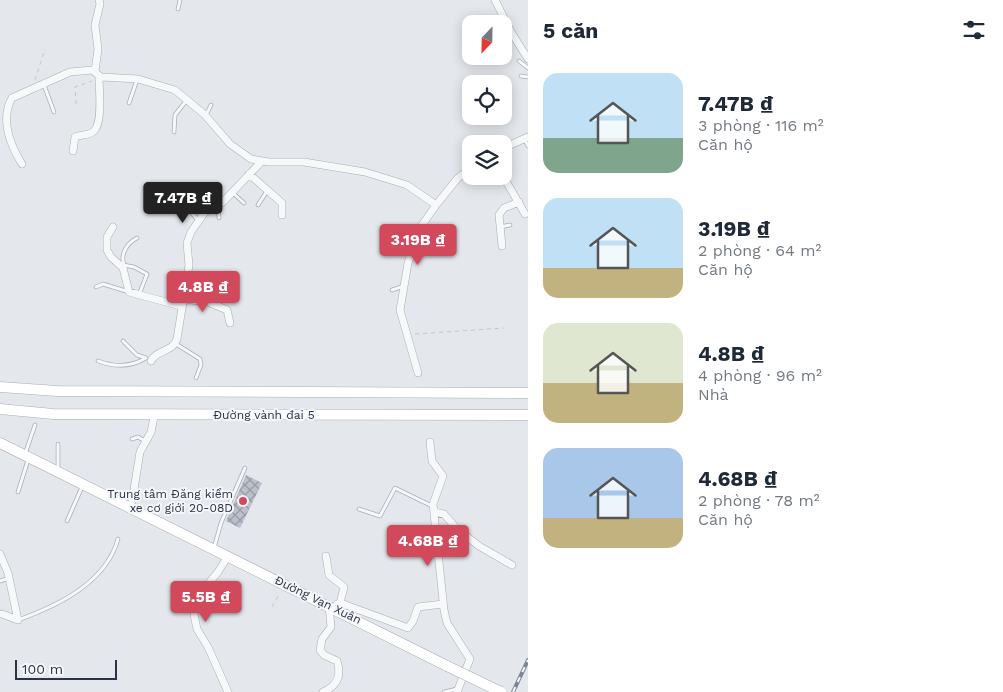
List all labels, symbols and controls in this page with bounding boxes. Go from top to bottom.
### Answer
north arrow [462,15,512,65]
map controls [462,15,512,185]
icon: filters [960,16,988,44]
text: 5 căn [543,18,598,43]
button: locate [462,75,512,125]
text: 7.47B ₫ [698,91,773,116]
icon: home [583,93,643,153]
text: 3 phòng · 116 m² [698,116,824,135]
button: layers [462,135,512,185]
text: Căn hộ [698,135,753,154]
pin: 7.47B ₫ [137,182,229,224]
text: 7.47B ₫ [154,188,212,207]
text: 3.19B ₫ [698,216,770,241]
icon: home [583,218,643,278]
pin: 3.19B ₫ [372,224,464,266]
text: 3.19B ₫ [391,230,445,249]
text: 2 phòng · 64 m² [698,241,821,260]
text: Căn hộ [698,260,753,279]
pin: 4.8B ₫ [162,270,244,313]
text: 4.8B ₫ [178,277,228,296]
text: 4.8B ₫ [698,341,764,366]
icon: home [583,343,643,403]
text: 4 phòng · 96 m² [698,366,822,385]
text: Nhà [698,385,729,404]
street label: Đường vành đai 5 [213,408,315,422]
text: 4.68B ₫ [698,466,777,491]
icon: home [583,468,643,528]
place label: Trung tâm Đăng kiểm xe cơ giới 20-08D [107,487,233,515]
text: 2 phòng · 78 m² [698,491,820,510]
marker: Trung tâm Đăng kiểm xe cơ giới 20-08D [237,495,249,507]
text: Căn hộ [698,510,753,529]
pin: 4.68B ₫ [382,524,474,567]
text: 4.68B ₫ [398,531,458,550]
street label: Đường Vạn Xuân [272,573,364,627]
pin: 5.5B ₫ [165,580,247,623]
text: 5.5B ₫ [182,587,230,606]
scale bar [15,657,118,680]
text: 100 m [22,661,63,677]

